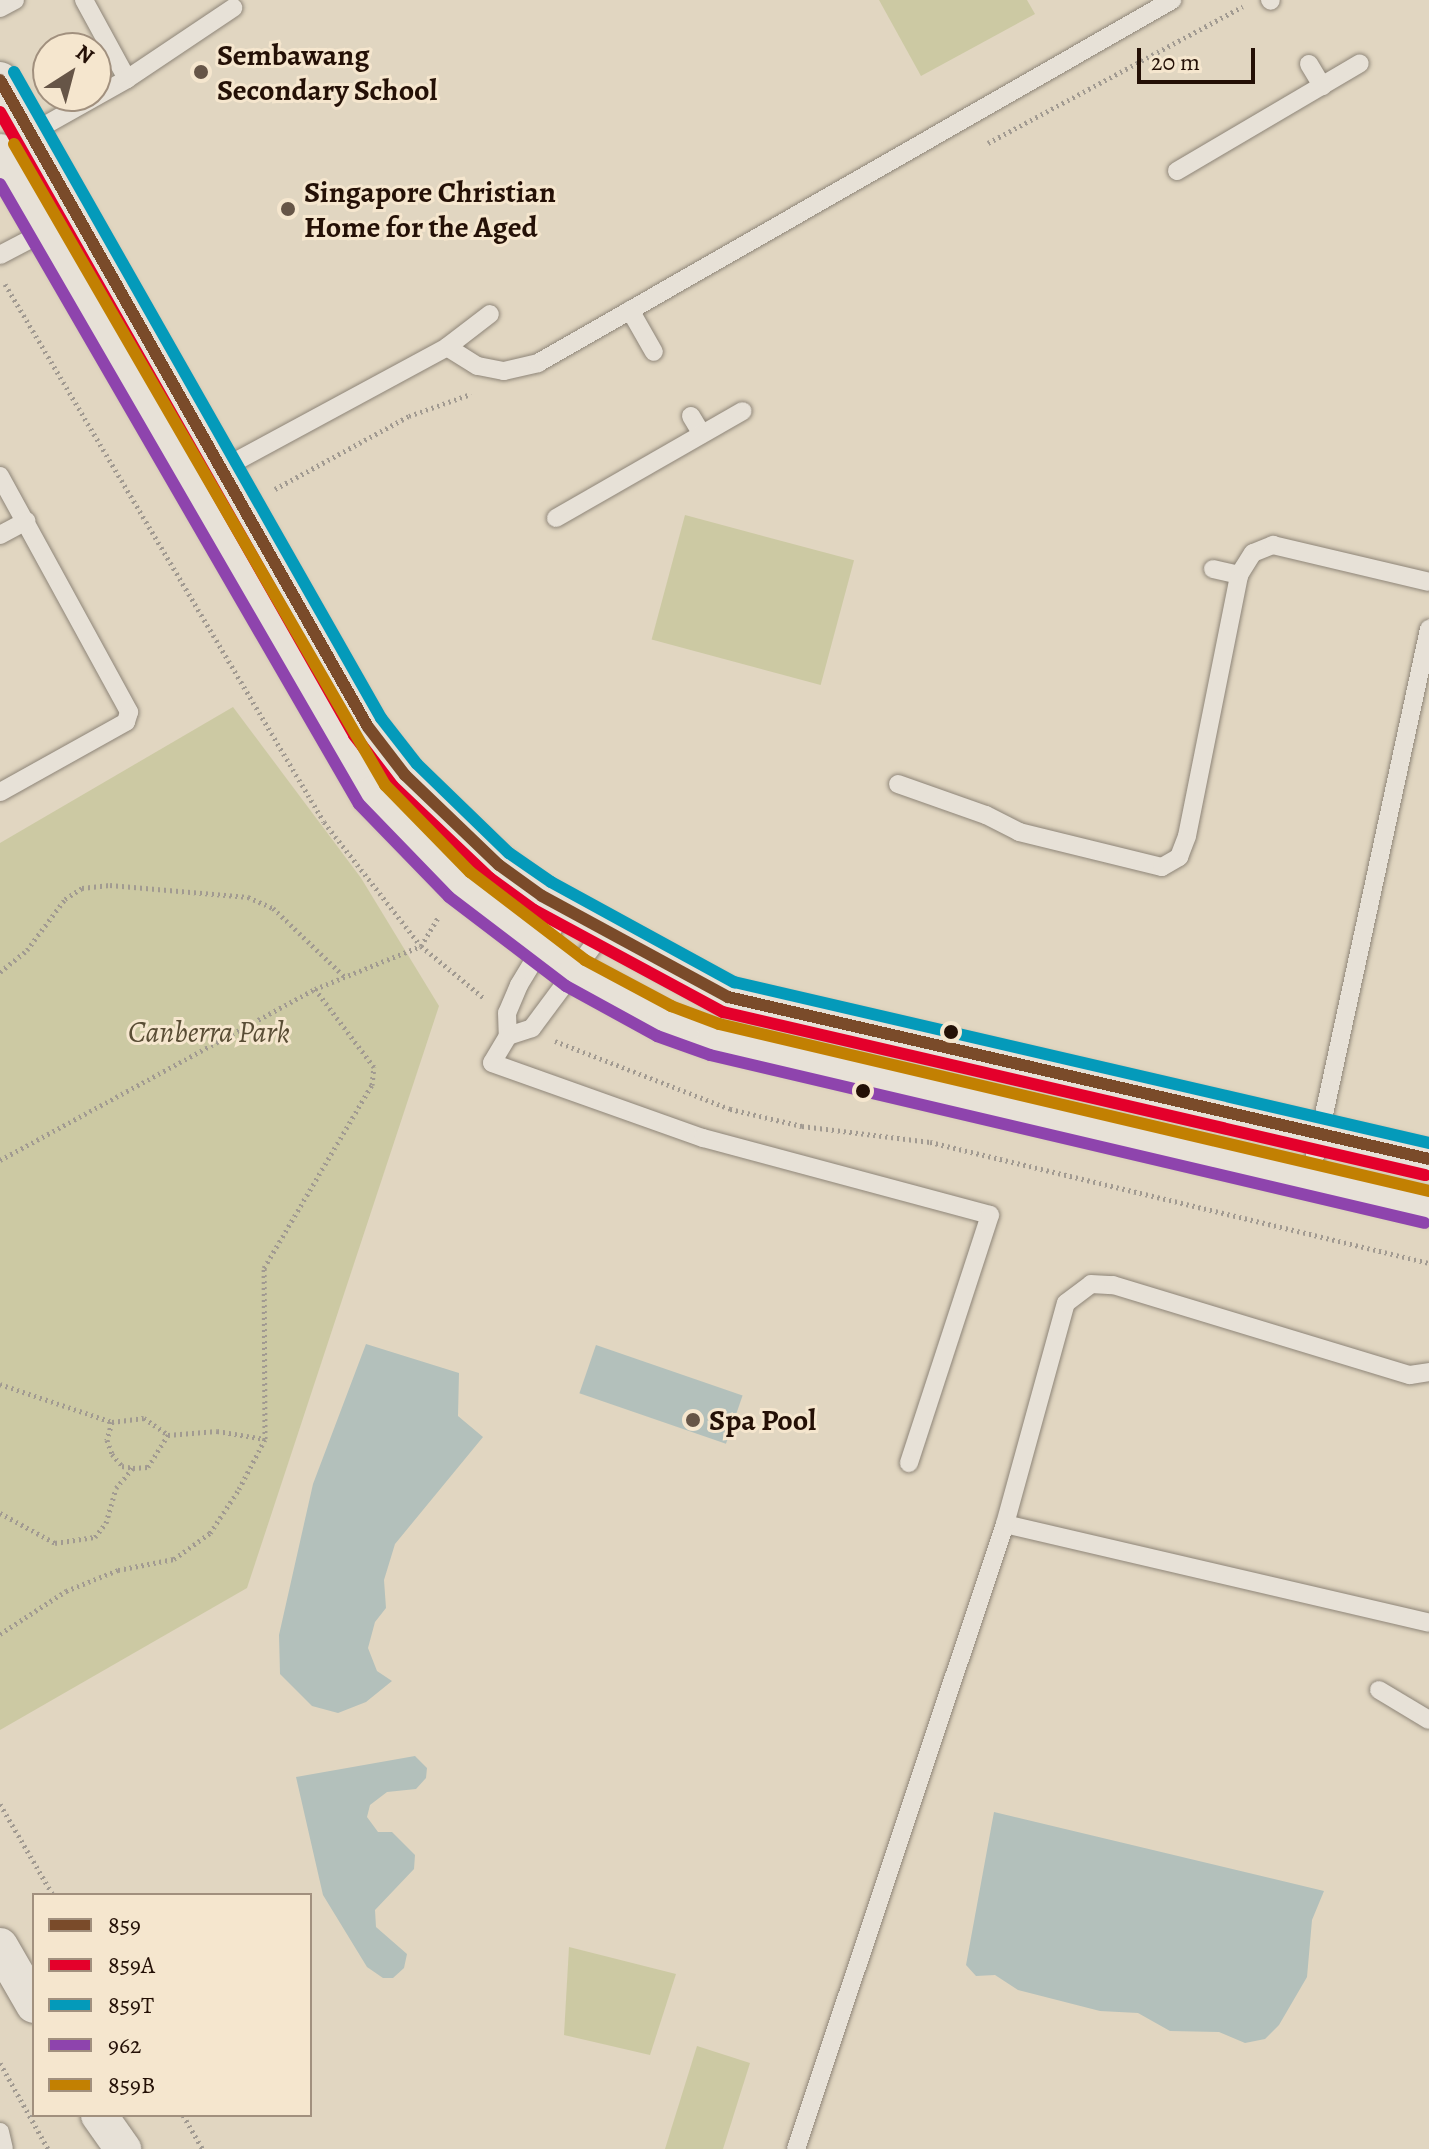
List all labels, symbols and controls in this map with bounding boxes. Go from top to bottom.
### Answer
north arrow [32,32,112,112]
scale bar [1141,32,1259,82]
text: N [70,37,100,71]
place label: Sembawang Secondary School [217,37,437,108]
text: 20 m [1151,46,1200,78]
marker: Sembawang Secondary School [192,63,210,81]
place label: Singapore Christian Home for the Aged [304,174,556,244]
marker: Singapore Christian Home for the Aged [279,200,297,218]
park label: Canberra Park [128,1014,290,1050]
unlabelled marker [943,1024,959,1040]
unlabelled marker [855,1083,871,1099]
place label: Spa Pool [709,1402,816,1438]
marker: Spa Pool [684,1411,702,1429]
legend [32,1893,312,2117]
text: 859 [108,1909,141,1941]
text: 859A [108,1949,155,1981]
text: 859T [108,1989,154,2021]
text: 962 [108,2029,141,2061]
text: 859B [108,2069,155,2101]

